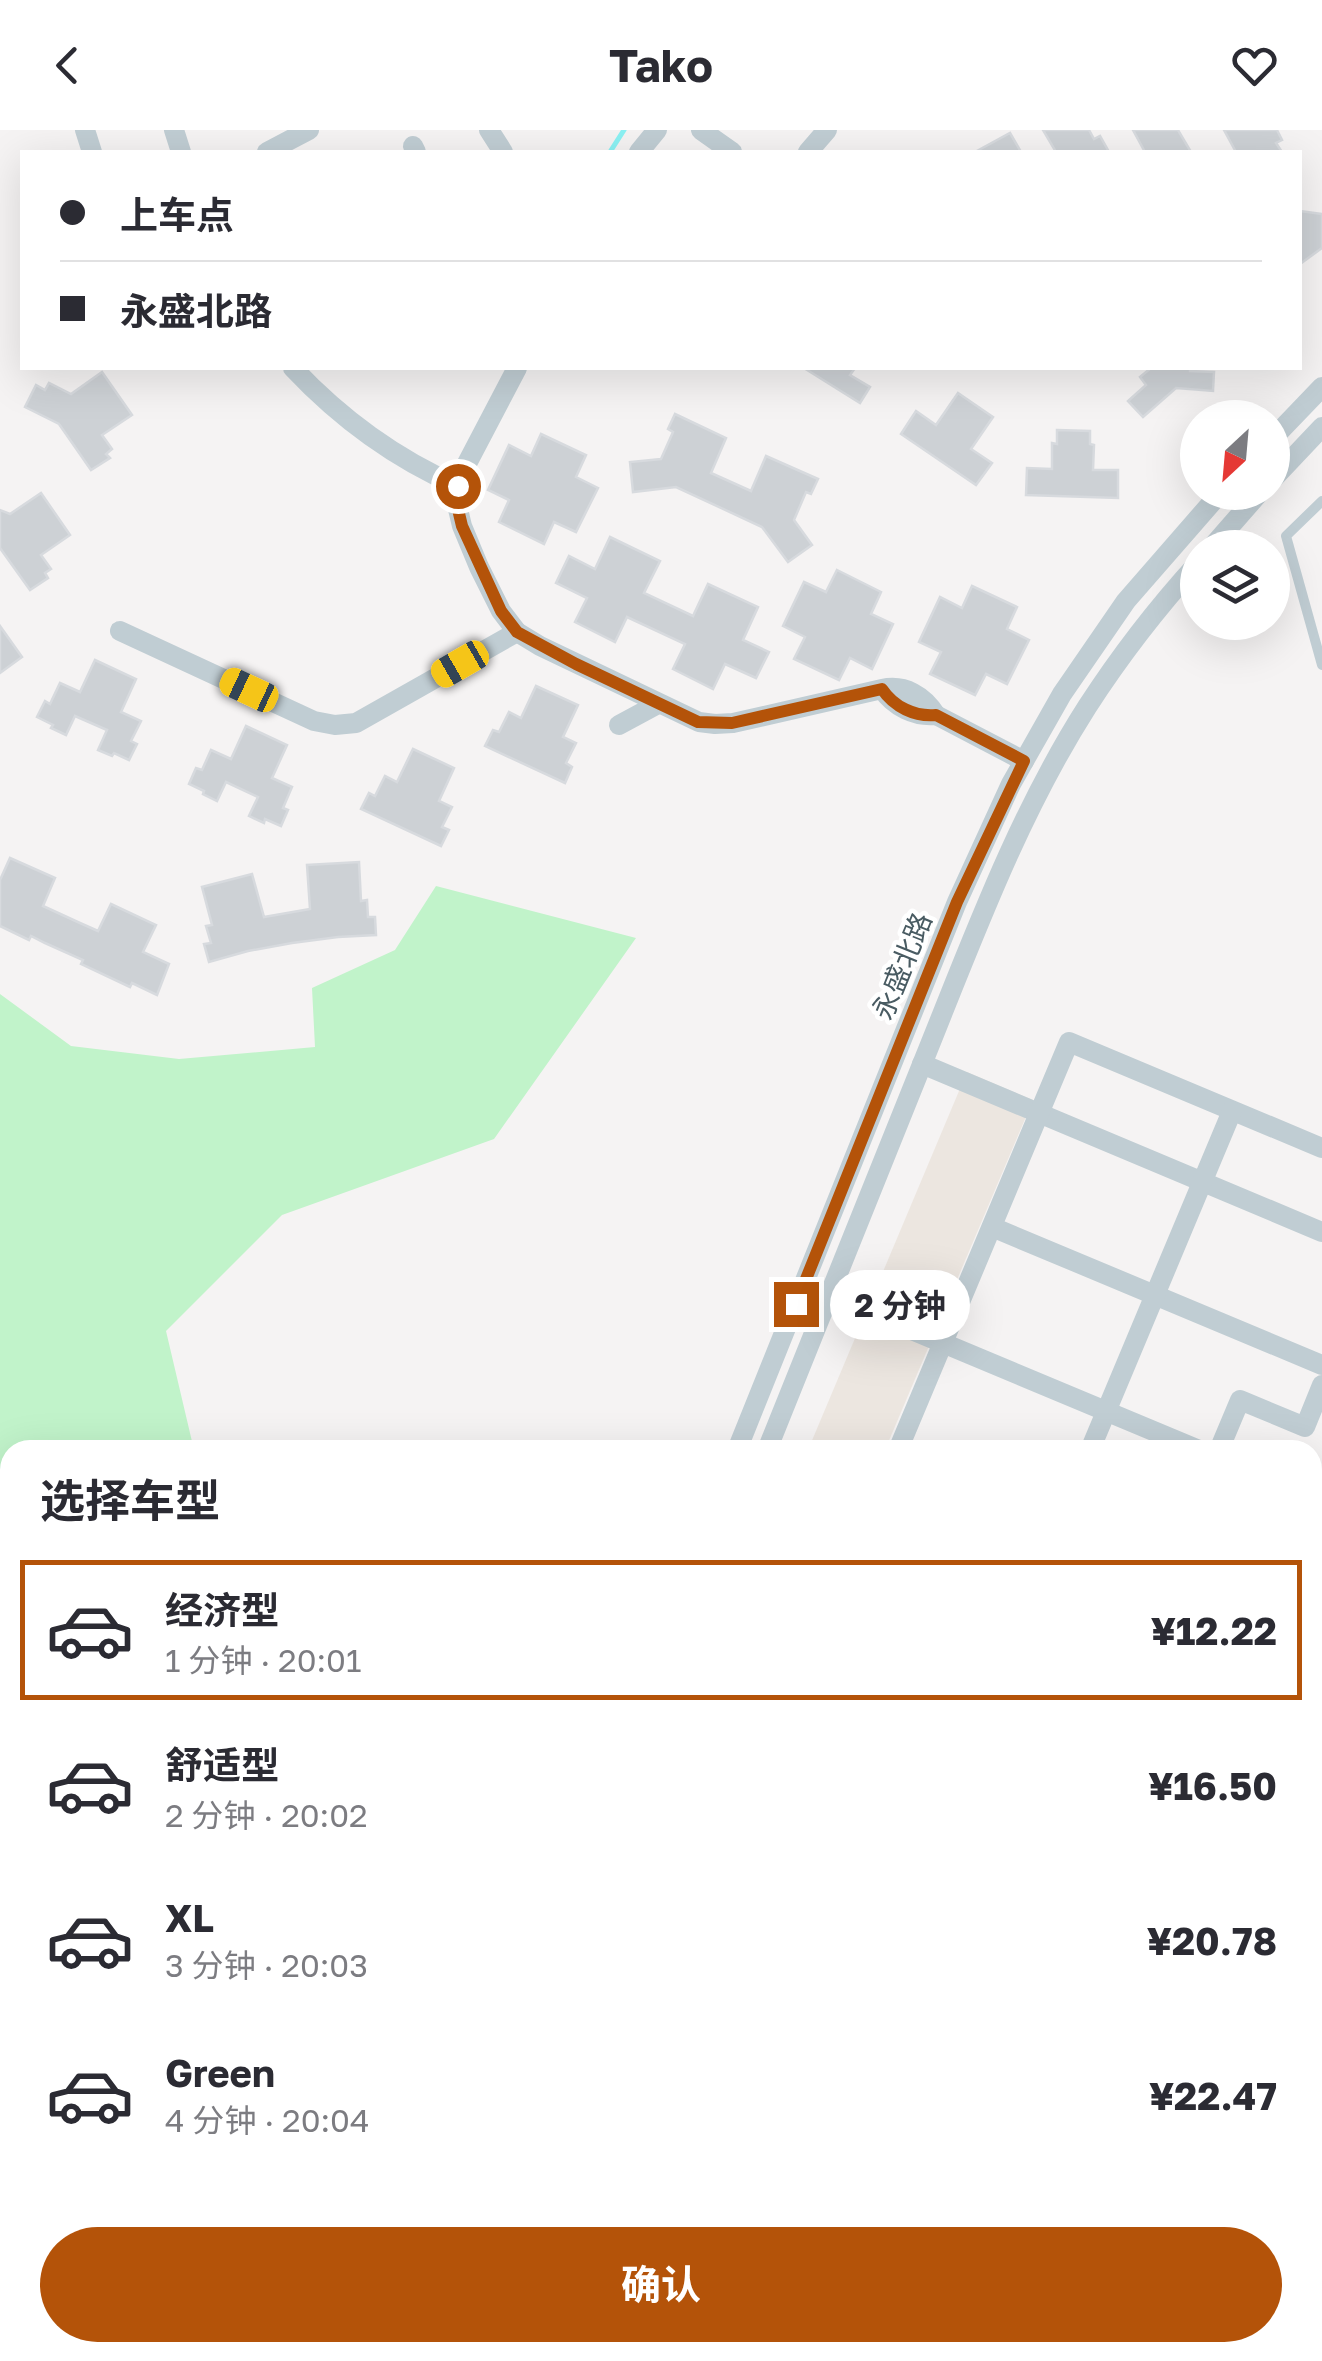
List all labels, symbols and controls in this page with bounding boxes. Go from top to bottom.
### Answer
icon: back [40,38,95,93]
text: Tako [609,38,713,92]
icon: heart [1227,38,1282,93]
text: 上车点 [120,192,234,237]
text: 永盛北路 [120,288,272,333]
north arrow [1180,400,1290,510]
map controls [1180,400,1290,640]
route start [436,464,481,509]
button: layers [1180,530,1290,640]
car [427,636,493,692]
car [215,664,283,716]
street label: 永盛北路 [865,908,938,1024]
callout: 2 分钟 [831,1269,971,1339]
route end [774,1282,819,1327]
text: 2 分钟 [854,1286,946,1324]
text: 选择车型 [40,1473,220,1527]
icon: car [45,1585,135,1675]
text: 经济型 [165,1587,279,1632]
text: ¥12.22 [1151,1608,1277,1653]
text: 1 分钟 · 20:01 [165,1641,361,1679]
icon: car [45,1740,135,1830]
text: 舒适型 [165,1742,279,1787]
text: ¥16.50 [1148,1763,1277,1808]
text: 2 分钟 · 20:02 [165,1796,368,1834]
icon: car [45,1895,135,1985]
text: XL [165,1895,214,1940]
text: ¥20.78 [1147,1918,1277,1963]
text: 3 分钟 · 20:03 [165,1946,368,1984]
icon: car [45,2050,135,2140]
text: Green [165,2050,275,2095]
text: ¥22.47 [1149,2073,1277,2118]
text: 4 分钟 · 20:04 [165,2101,369,2139]
button: 确认 [40,2227,1282,2342]

